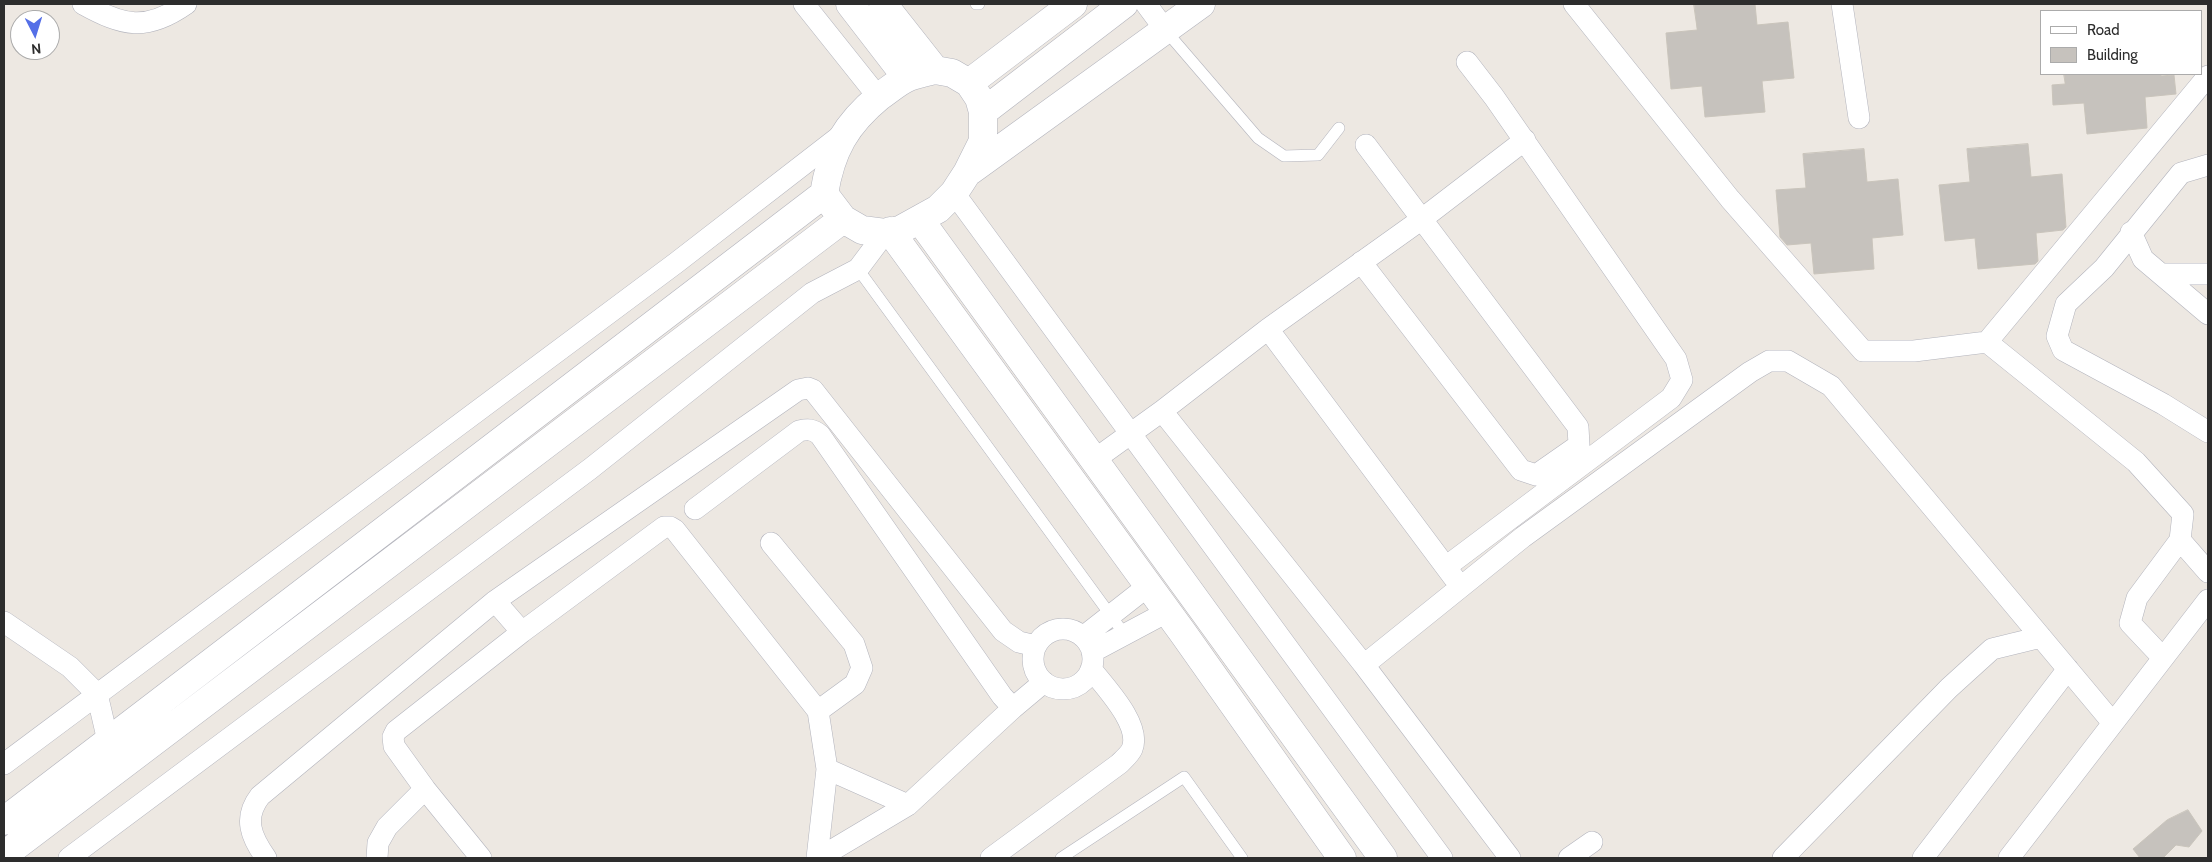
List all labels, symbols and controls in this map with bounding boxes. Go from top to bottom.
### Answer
north arrow [10,10,60,60]
legend [2040,10,2202,75]
text: Road [2087,21,2120,39]
text: N [31,40,42,58]
text: Building [2087,46,2138,64]

